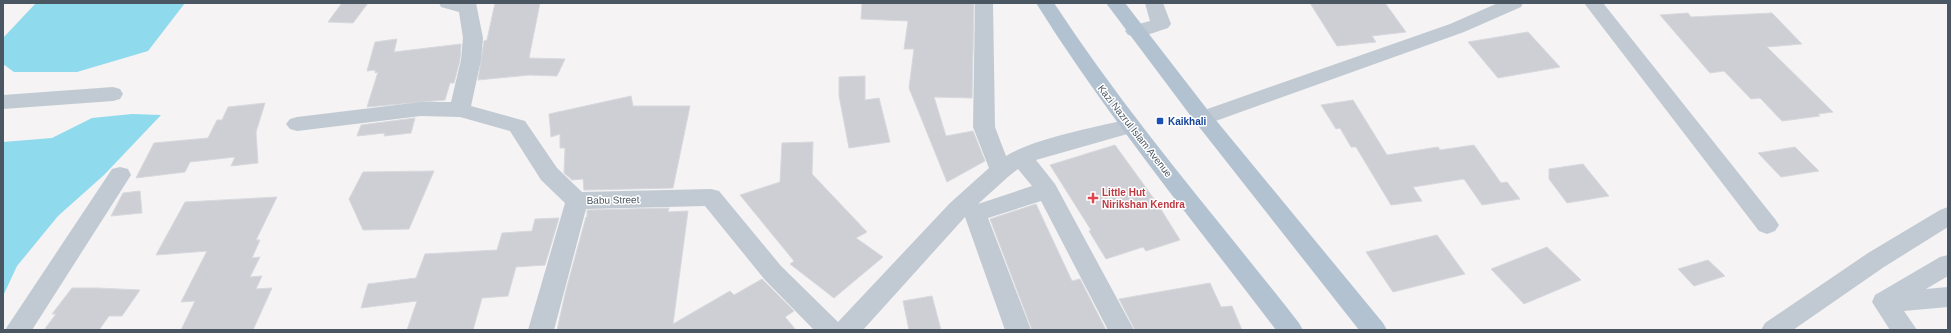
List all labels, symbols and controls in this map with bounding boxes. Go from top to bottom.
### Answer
street label: Kazi Nazrul Islam Avenue [1096,83,1175,180]
marker: Kaikhali [1155,116,1165,126]
place label: Kaikhali [1168,116,1207,127]
place label: Little Hut Nirikshan Kendra [1102,187,1185,210]
marker: Little Hut Nirikshan Kendra [1087,192,1099,204]
street label: Babu Street [587,194,640,206]

